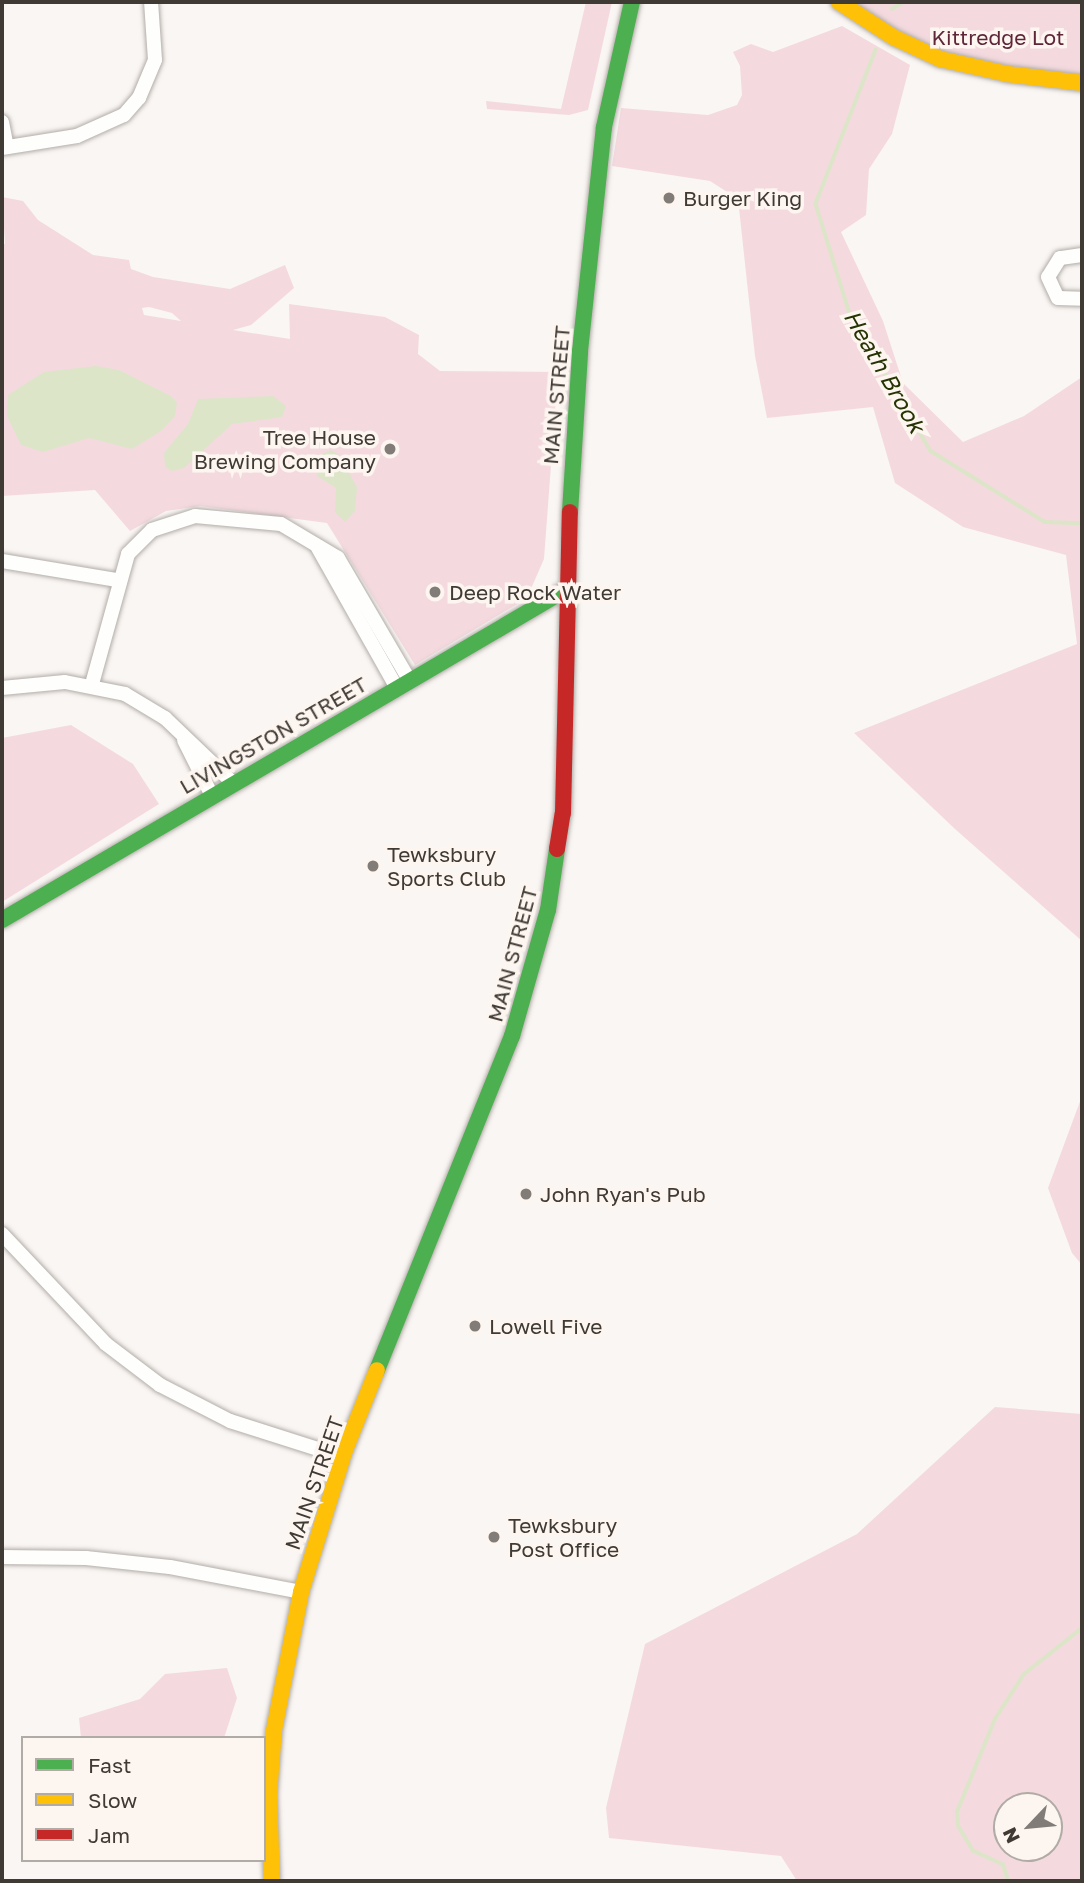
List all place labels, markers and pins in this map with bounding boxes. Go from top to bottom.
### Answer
place label: Burger King [683,185,802,211]
marker: Burger King [661,190,677,206]
place label: Tree House Brewing Company [194,424,376,474]
marker: Tree House Brewing Company [382,441,398,457]
place label: Deep Rock Water [449,579,621,605]
marker: Deep Rock Water [427,584,443,600]
place label: Tewksbury Sports Club [387,841,506,891]
marker: Tewksbury Sports Club [365,858,381,874]
place label: John Ryan's Pub [540,1181,706,1207]
marker: John Ryan's Pub [518,1186,534,1202]
place label: Lowell Five [489,1313,602,1339]
marker: Lowell Five [467,1318,483,1334]
place label: Tewksbury Post Office [508,1512,619,1562]
marker: Tewksbury Post Office [486,1529,502,1545]

